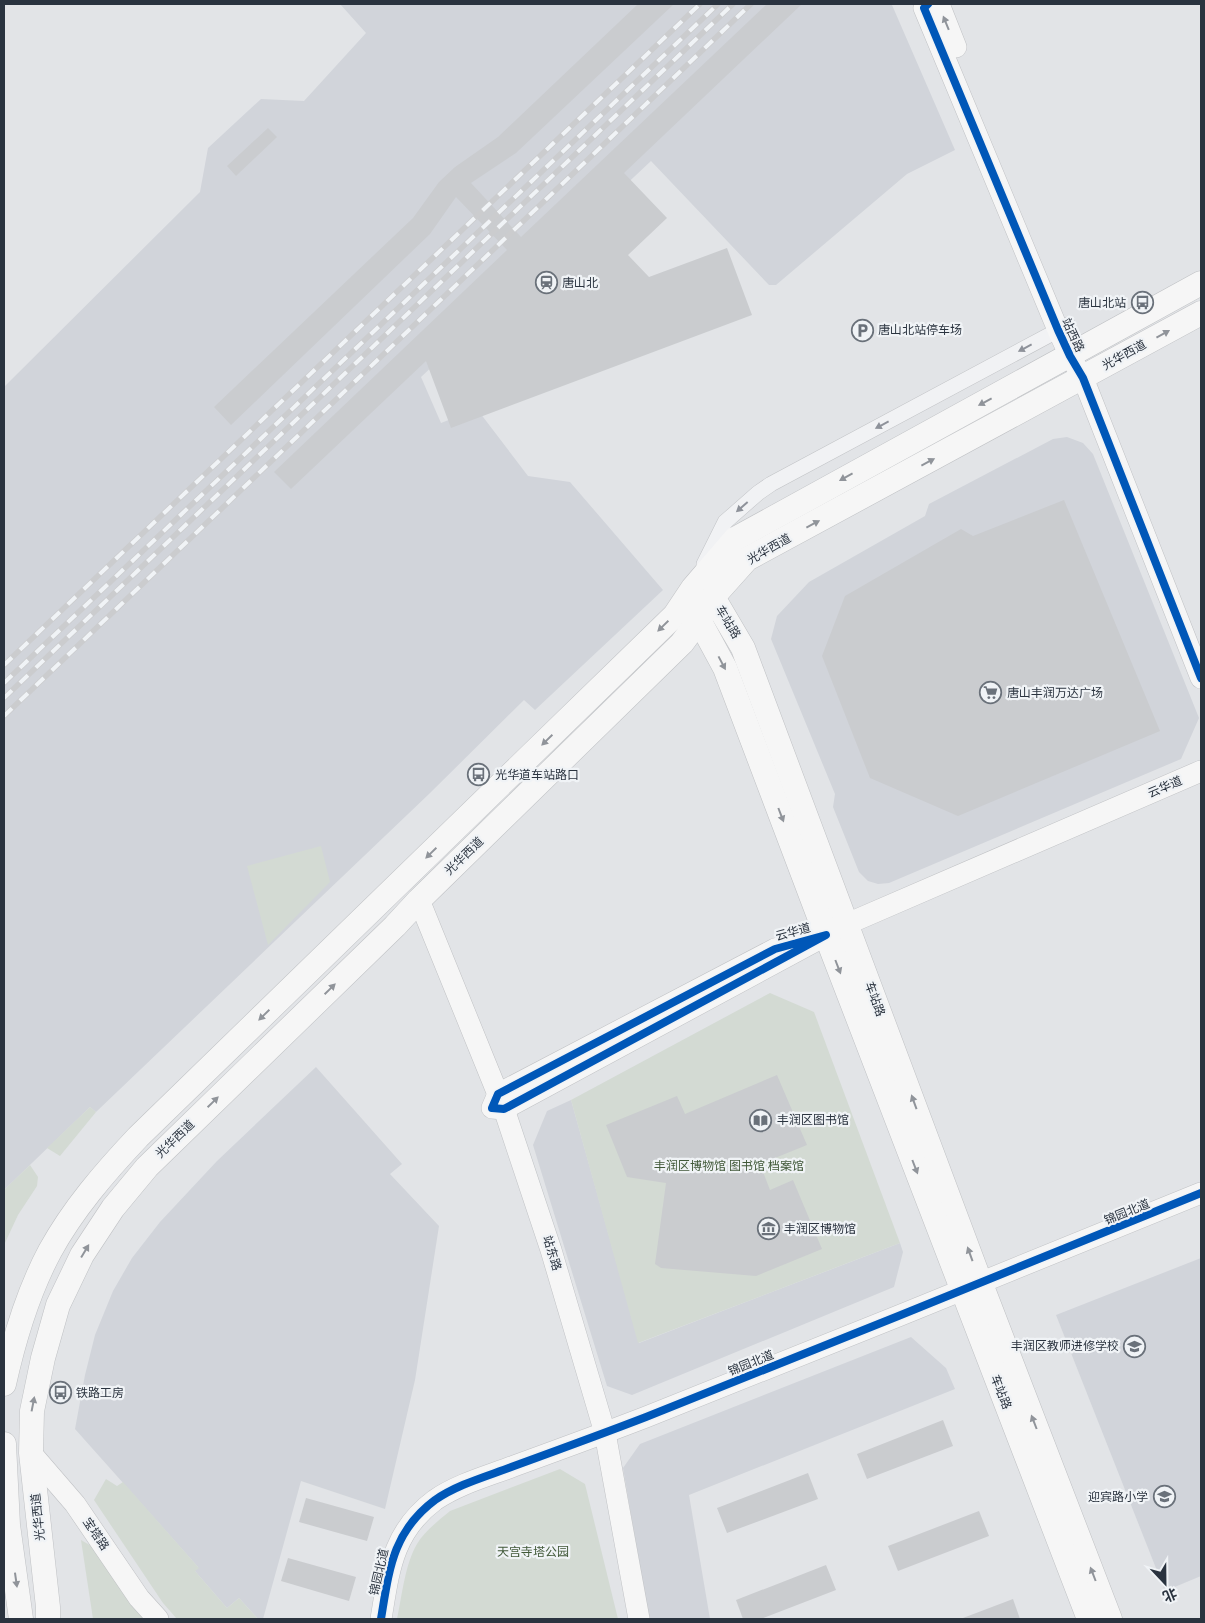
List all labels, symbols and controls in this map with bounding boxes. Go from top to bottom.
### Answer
one-way arrow [942,15,950,30]
station icon: 唐山北 [534,271,558,295]
place label: 唐山北 [562,275,598,291]
bus stop icon: 唐山北站 [1130,291,1154,315]
place label: 唐山北站 [1078,295,1126,311]
street label: 站西路 [1058,315,1088,355]
parking icon: 唐山北站停车场 [850,318,874,342]
place label: 唐山北站停车场 [878,322,962,338]
one-way arrow [1156,330,1171,338]
street label: 光华西道 [1099,336,1149,374]
one-way arrow [1018,344,1032,352]
one-way arrow [978,398,992,406]
one-way arrow [875,420,889,429]
one-way arrow [921,458,936,466]
one-way arrow [840,473,853,482]
one-way arrow [737,501,749,513]
one-way arrow [806,520,821,528]
street label: 光华西道 [744,530,794,568]
street label: 车站路 [712,602,744,642]
one-way arrow [658,620,670,632]
one-way arrow [718,656,726,670]
supermarket icon: 唐山丰润万达广场 [979,681,1003,705]
place label: 唐山丰润万达广场 [1007,685,1103,701]
one-way arrow [541,734,553,746]
bus stop icon: 光华道车站路口 [467,763,491,787]
place label: 光华道车站路口 [495,767,579,783]
street label: 云华道 [1145,773,1185,801]
one-way arrow [777,807,785,822]
street label: 光华西道 [441,834,487,878]
one-way arrow [425,847,437,859]
street label: 云华道 [774,920,812,944]
one-way arrow [835,959,842,974]
street label: 车站路 [861,979,889,1019]
one-way arrow [324,983,336,995]
one-way arrow [258,1009,270,1021]
one-way arrow [910,1094,917,1109]
one-way arrow [207,1096,219,1108]
library icon: 丰润区图书馆 [749,1108,773,1132]
place label: 丰润区图书馆 [777,1112,849,1128]
street label: 光华西道 [152,1117,198,1161]
park label: 丰润区博物馆 图书馆 档案馆 [654,1158,804,1174]
one-way arrow [912,1160,919,1175]
street label: 锦园北道 [1102,1196,1152,1228]
museum icon: 丰润区博物馆 [756,1217,780,1241]
place label: 丰润区博物馆 [784,1221,856,1237]
street label: 站东路 [539,1233,565,1273]
one-way arrow [81,1245,90,1258]
one-way arrow [966,1246,974,1261]
school or university icon: 丰润区教师进修学校 [1123,1334,1147,1358]
place label: 丰润区教师进修学校 [1011,1338,1119,1354]
street label: 锦园北道 [726,1347,776,1379]
street label: 车站路 [987,1372,1015,1412]
bus stop icon: 铁路工房 [48,1381,72,1405]
place label: 铁路工房 [76,1385,124,1401]
one-way arrow [30,1396,38,1412]
one-way arrow [1030,1414,1038,1429]
school or university icon: 迎宾路小学 [1152,1485,1176,1509]
place label: 迎宾路小学 [1088,1489,1148,1505]
street label: 光华西道 [28,1492,48,1542]
street label: 宝塔路 [79,1515,113,1553]
park label: 天宫寺塔公园 [497,1544,569,1560]
street label: 锦园北道 [366,1547,392,1597]
north arrow [1140,1558,1190,1608]
one-way arrow [1088,1567,1096,1581]
one-way arrow [12,1572,20,1588]
text: 北 [1160,1583,1180,1606]

